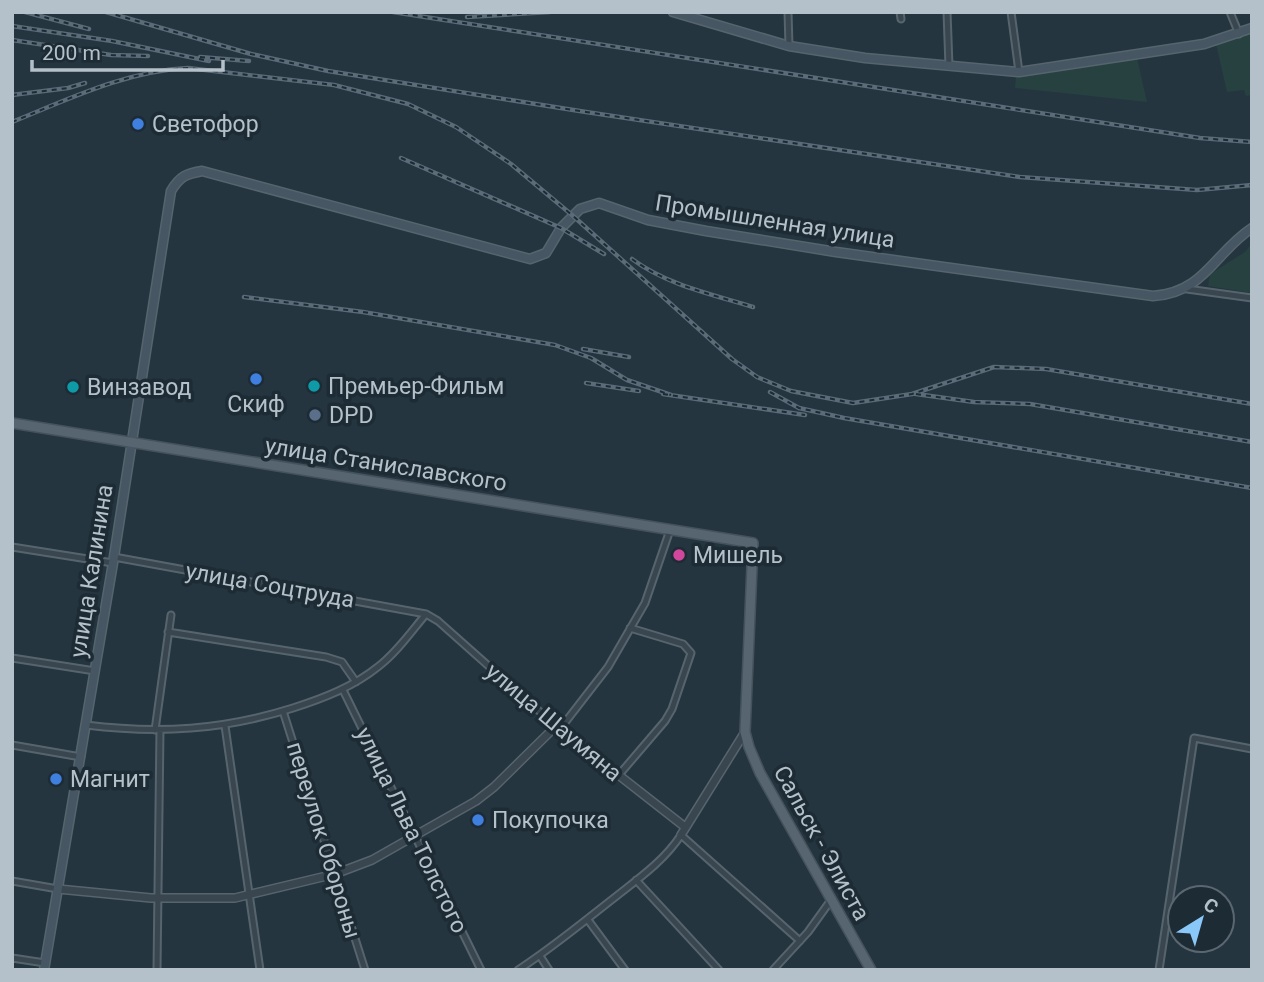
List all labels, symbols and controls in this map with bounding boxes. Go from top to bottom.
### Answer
scale bar [32,28,222,72]
text: 200 m [42,41,101,65]
place label: Светофор [152,111,259,138]
marker: Светофор [130,116,146,132]
street label: Промышленная улица [653,189,897,254]
marker: Скиф [248,371,264,387]
place label: Премьер-Фильм [328,373,504,400]
place label: Винзавод [87,374,192,401]
marker: Премьер-Фильм [306,378,322,394]
marker: Винзавод [65,379,81,395]
place label: Скиф [227,391,285,418]
place label: DPD [329,402,374,429]
marker: DPD [307,407,323,423]
street label: улица Станиславского [263,432,509,497]
street label: улица Калинина [64,483,119,660]
place label: Мишель [693,542,783,569]
marker: Мишель [671,547,687,563]
street label: улица Соцтруда [183,557,356,614]
street label: улица Шаумяна [480,658,627,787]
street label: улица Льва Толстого [350,723,473,938]
street label: переулок Обороны [281,739,366,942]
street label: Сальск - Элиста [768,761,875,925]
place label: Магнит [70,766,150,793]
marker: Магнит [48,771,64,787]
place label: Покупочка [492,807,609,834]
marker: Покупочка [470,812,486,828]
north arrow [1166,884,1236,954]
text: С [1199,893,1223,919]

